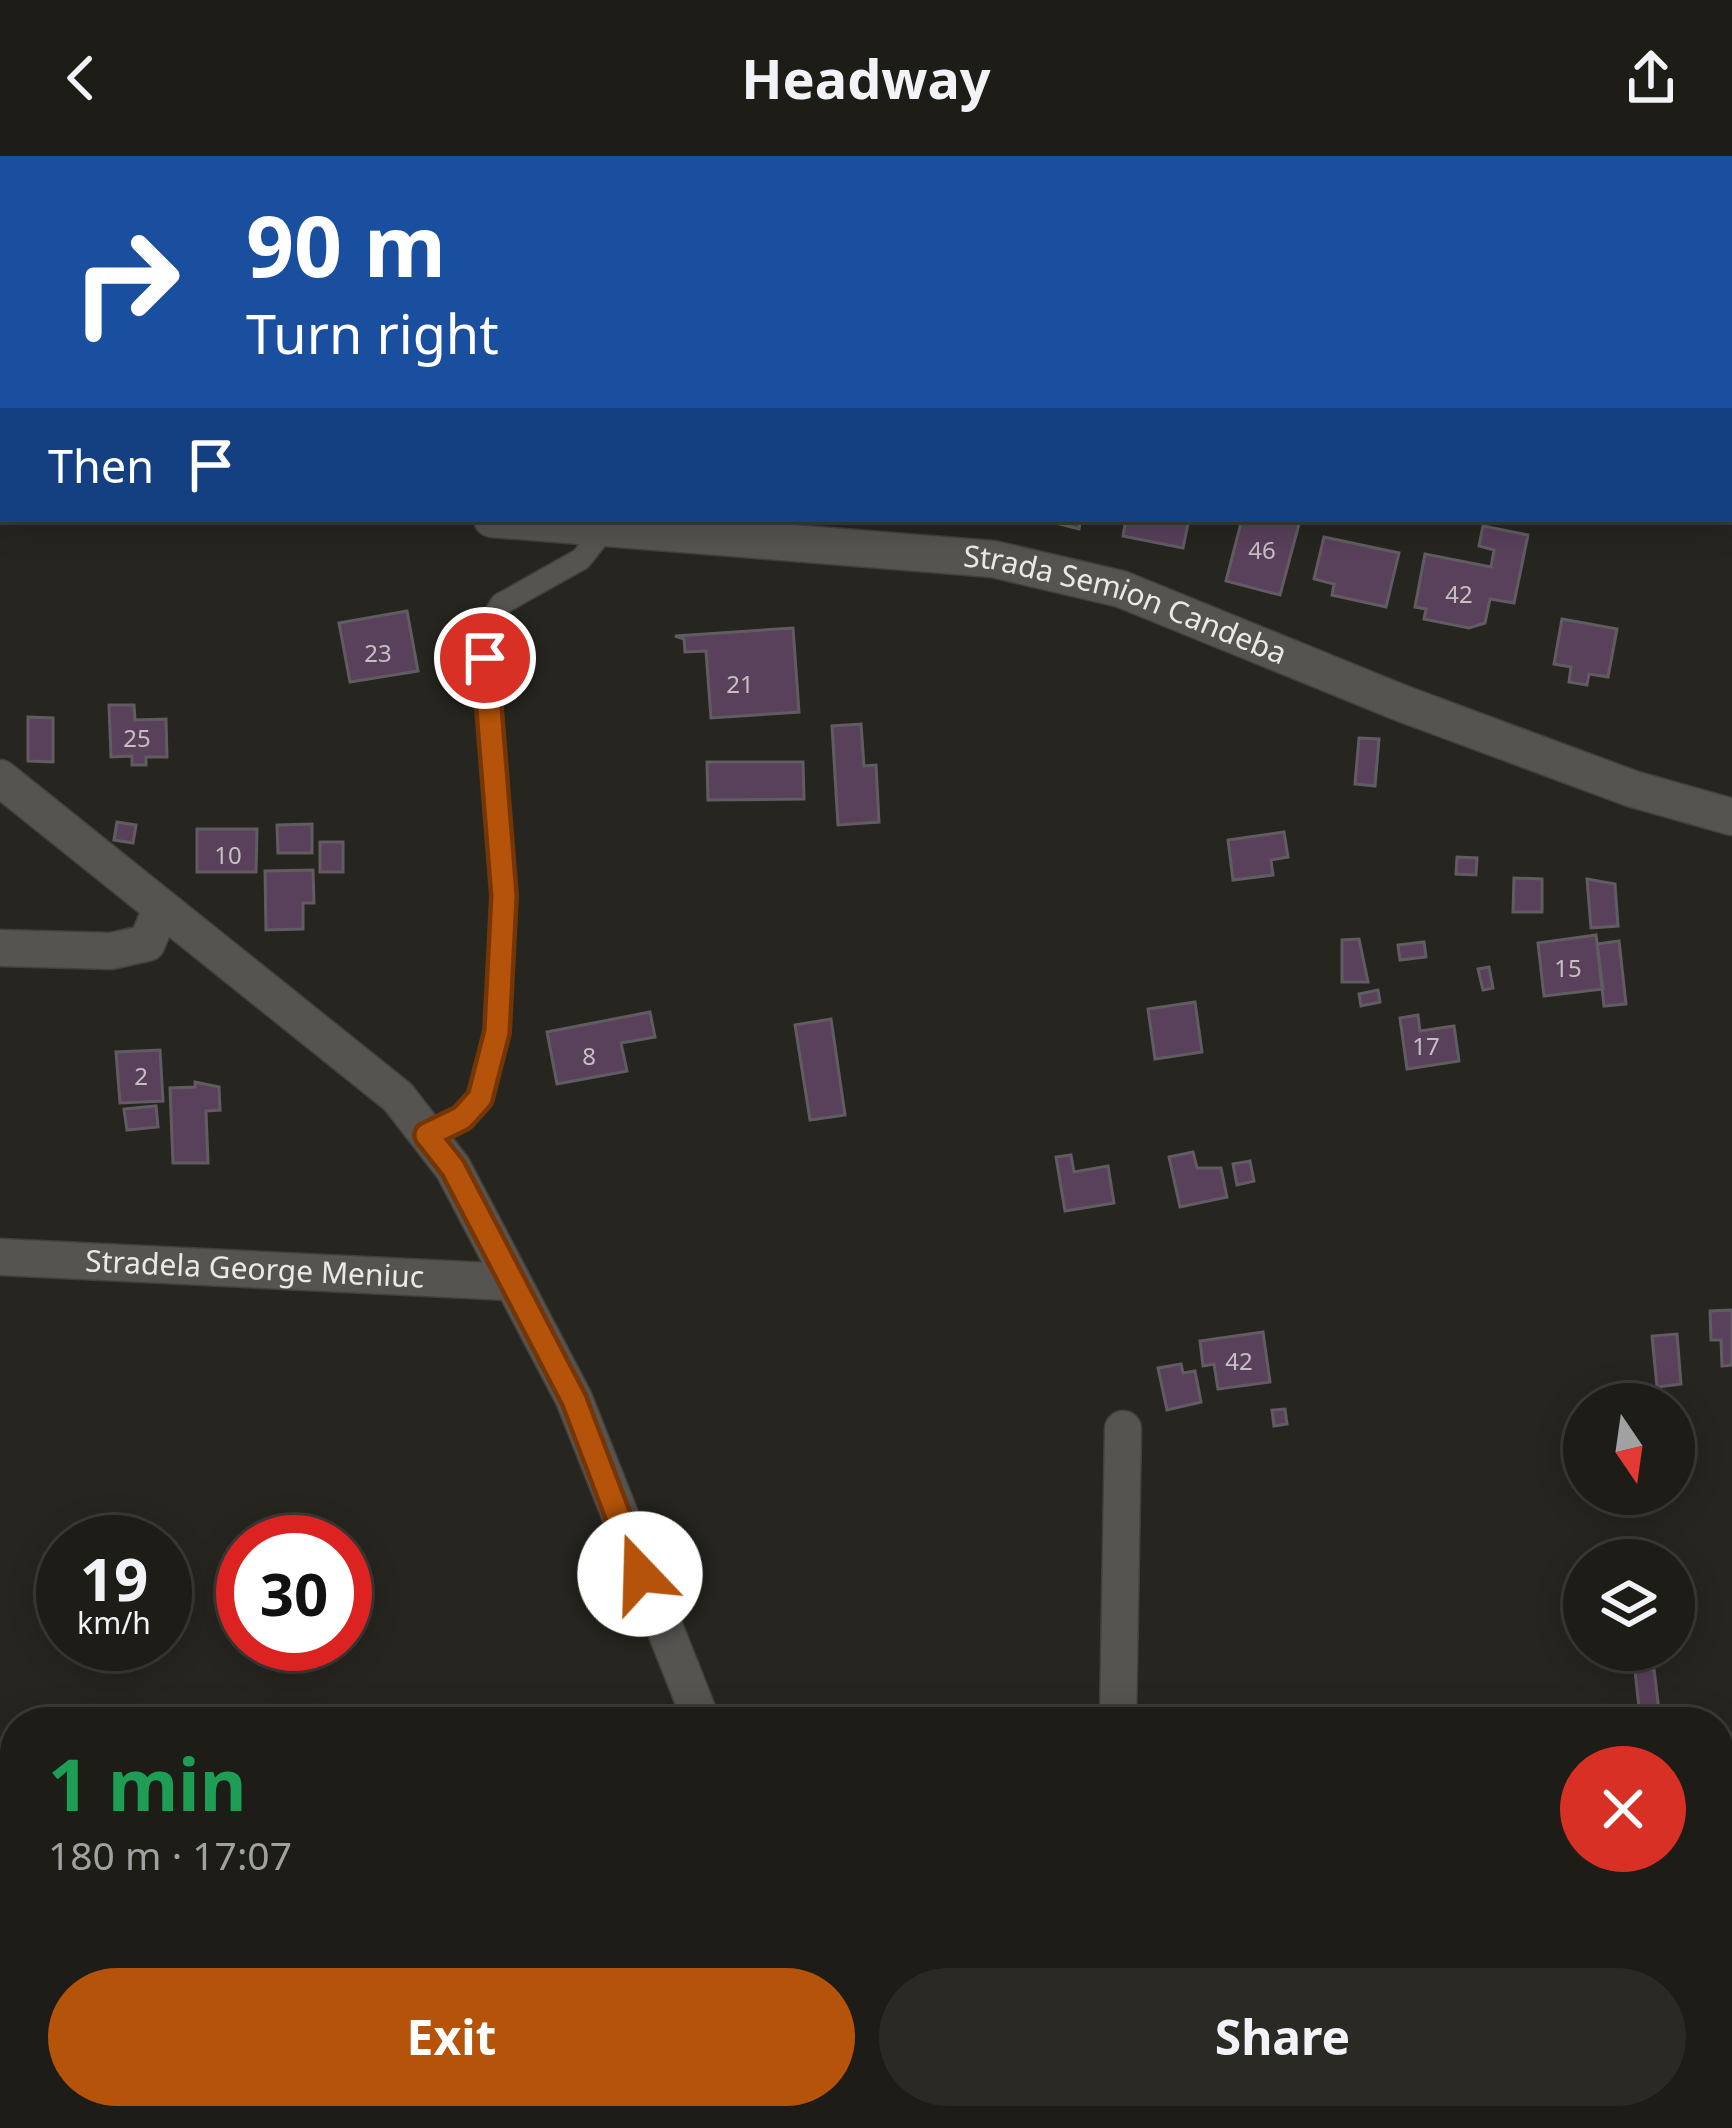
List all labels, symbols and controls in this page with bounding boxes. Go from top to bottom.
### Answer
text: Headway [741,41,991,115]
icon: back [48,45,114,111]
icon: share [1618,45,1684,111]
text: 90 m [246,187,446,302]
icon: right [48,204,204,360]
text: Turn right [246,296,499,370]
icon: arrive [178,432,244,498]
text: Then [48,435,154,496]
house number: 46 [1248,533,1276,566]
street label: Strada Semion Candeba [962,535,1293,673]
house number: 42 [1445,577,1473,610]
pin [434,607,536,709]
icon: arrive [452,625,518,691]
house number: 23 [364,636,392,669]
house number: 21 [726,667,754,700]
house number: 25 [123,721,151,754]
house number: 10 [214,838,242,871]
house number: 15 [1554,951,1582,984]
house number: 17 [1412,1029,1440,1062]
house number: 8 [582,1039,596,1072]
house number: 2 [134,1059,148,1092]
street label: Stradela George Meniuc [84,1239,425,1297]
house number: 42 [1225,1344,1253,1377]
north arrow [1563,1383,1695,1515]
map controls [1563,1383,1695,1671]
position arrow [577,1511,703,1637]
speed limit sign: 30 [216,1515,372,1671]
text: 19 [80,1537,148,1619]
button: layers [1563,1539,1695,1671]
text: km/h [77,1602,151,1643]
text: 1 min [48,1734,246,1832]
button: close [1560,1746,1686,1872]
text: 180 m · 17:07 [48,1828,292,1881]
button: Exit [48,1968,855,2106]
button: Share [879,1968,1686,2106]

